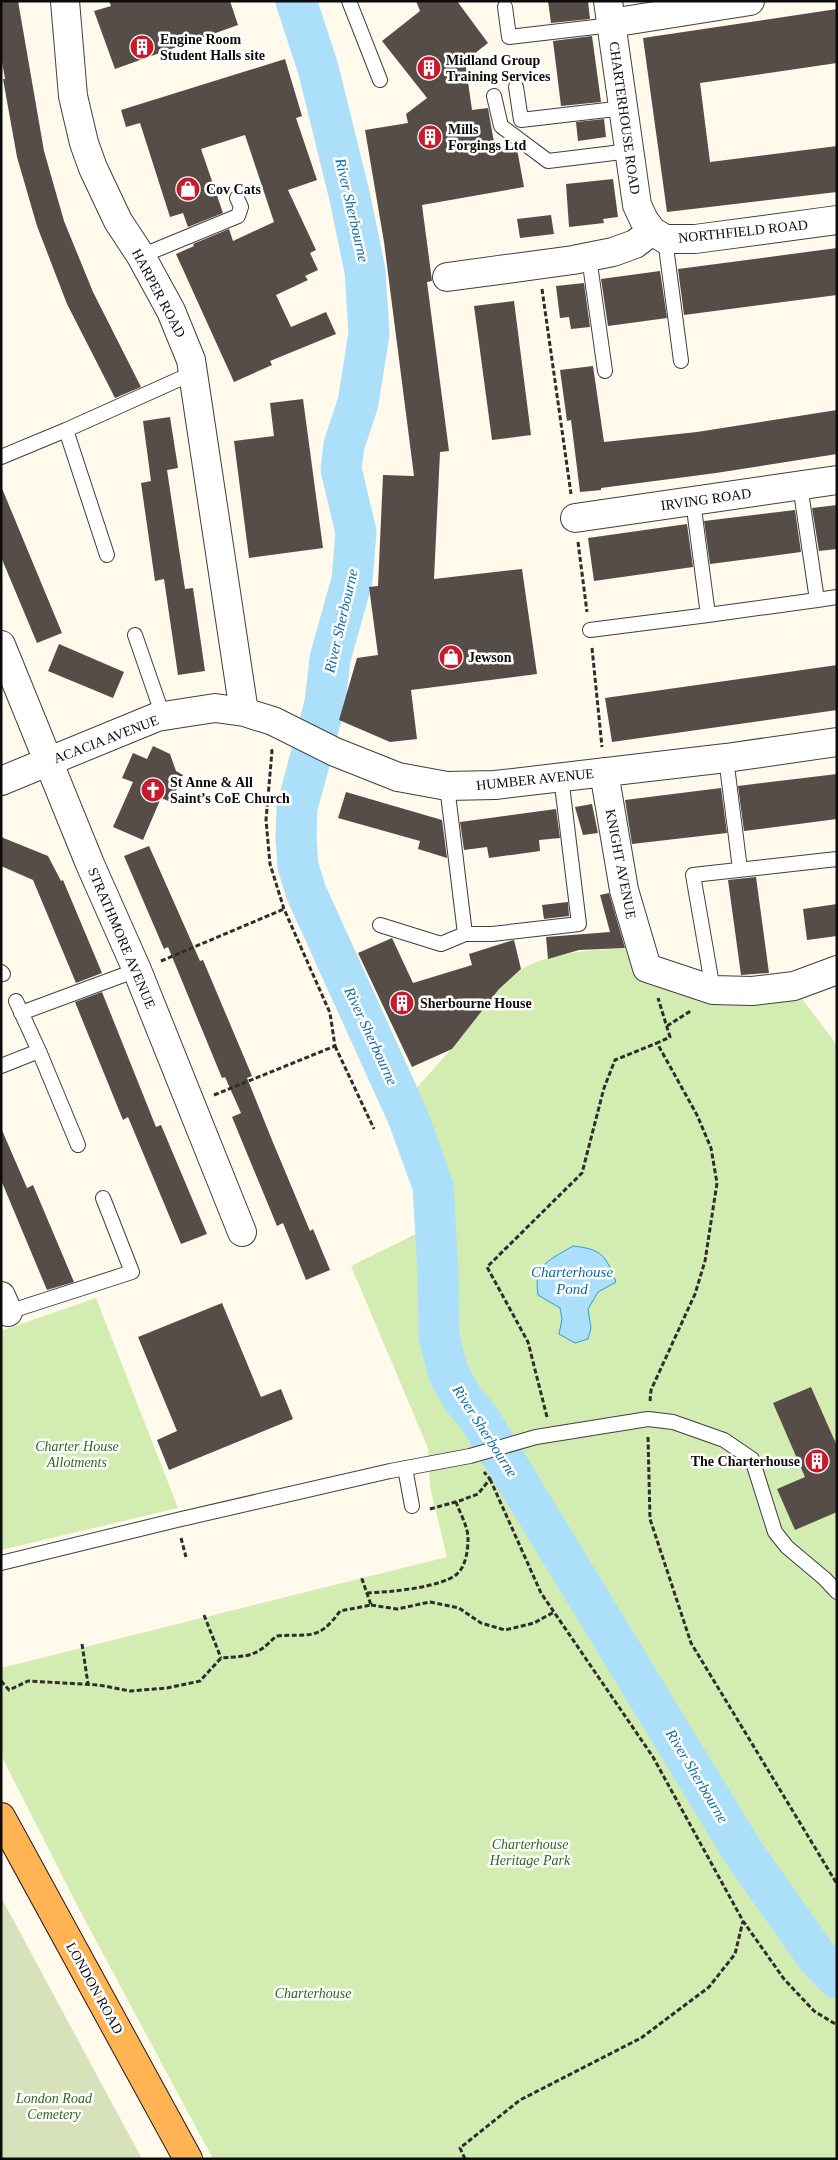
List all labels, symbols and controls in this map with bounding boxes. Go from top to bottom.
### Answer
place label: Engine Room Student Halls site [160,32,265,63]
building icon: Engine Room Student Halls site [129,34,155,60]
street label: CHARTERHOUSE ROAD [606,41,643,196]
place label: Midland Group Training Services [446,53,551,84]
building icon: Midland Group Training Services [416,55,442,81]
place label: Mills Forgings Ltd [448,122,526,153]
building icon: Mills Forgings Ltd [417,124,443,150]
water label: River Sherbourne [332,155,372,264]
shop icon: Cov Cats [175,176,201,202]
place label: Cov Cats [206,182,261,197]
street label: NORTHFIELD ROAD [678,217,809,246]
street label: HARPER ROAD [129,246,188,340]
street label: IRVING ROAD [660,486,752,513]
water label: River Sherbourne [321,567,361,676]
shop icon: Jewson [438,644,464,670]
place label: Jewson [468,650,512,665]
street label: ACACIA AVENUE [52,713,161,766]
street label: HUMBER AVENUE [475,766,595,793]
place label: St Anne & All Saint’s CoE Church [170,775,290,806]
church icon: St Anne & All Saint’s CoE Church [140,777,166,803]
street label: KNIGHT AVENUE [602,808,639,920]
street label: STRATHMORE AVENUE [85,865,158,1011]
water label: River Sherbourne [341,984,401,1088]
building icon: Sherbourne House [389,990,415,1016]
place label: Sherbourne House [420,996,532,1011]
water label: Charterhouse Pond [531,1264,613,1297]
water label: River Sherbourne [449,1381,521,1480]
park label: Charter House Allotments [35,1439,119,1470]
building icon: The Charterhouse [804,1448,830,1474]
place label: The Charterhouse [691,1454,800,1469]
water label: River Sherbourne [662,1725,731,1826]
park label: Charterhouse Heritage Park [489,1837,571,1868]
street label: LONDON ROAD [63,1940,126,2037]
park label: Charterhouse [275,1986,351,2001]
park label: London Road Cemetery [15,2091,93,2122]

